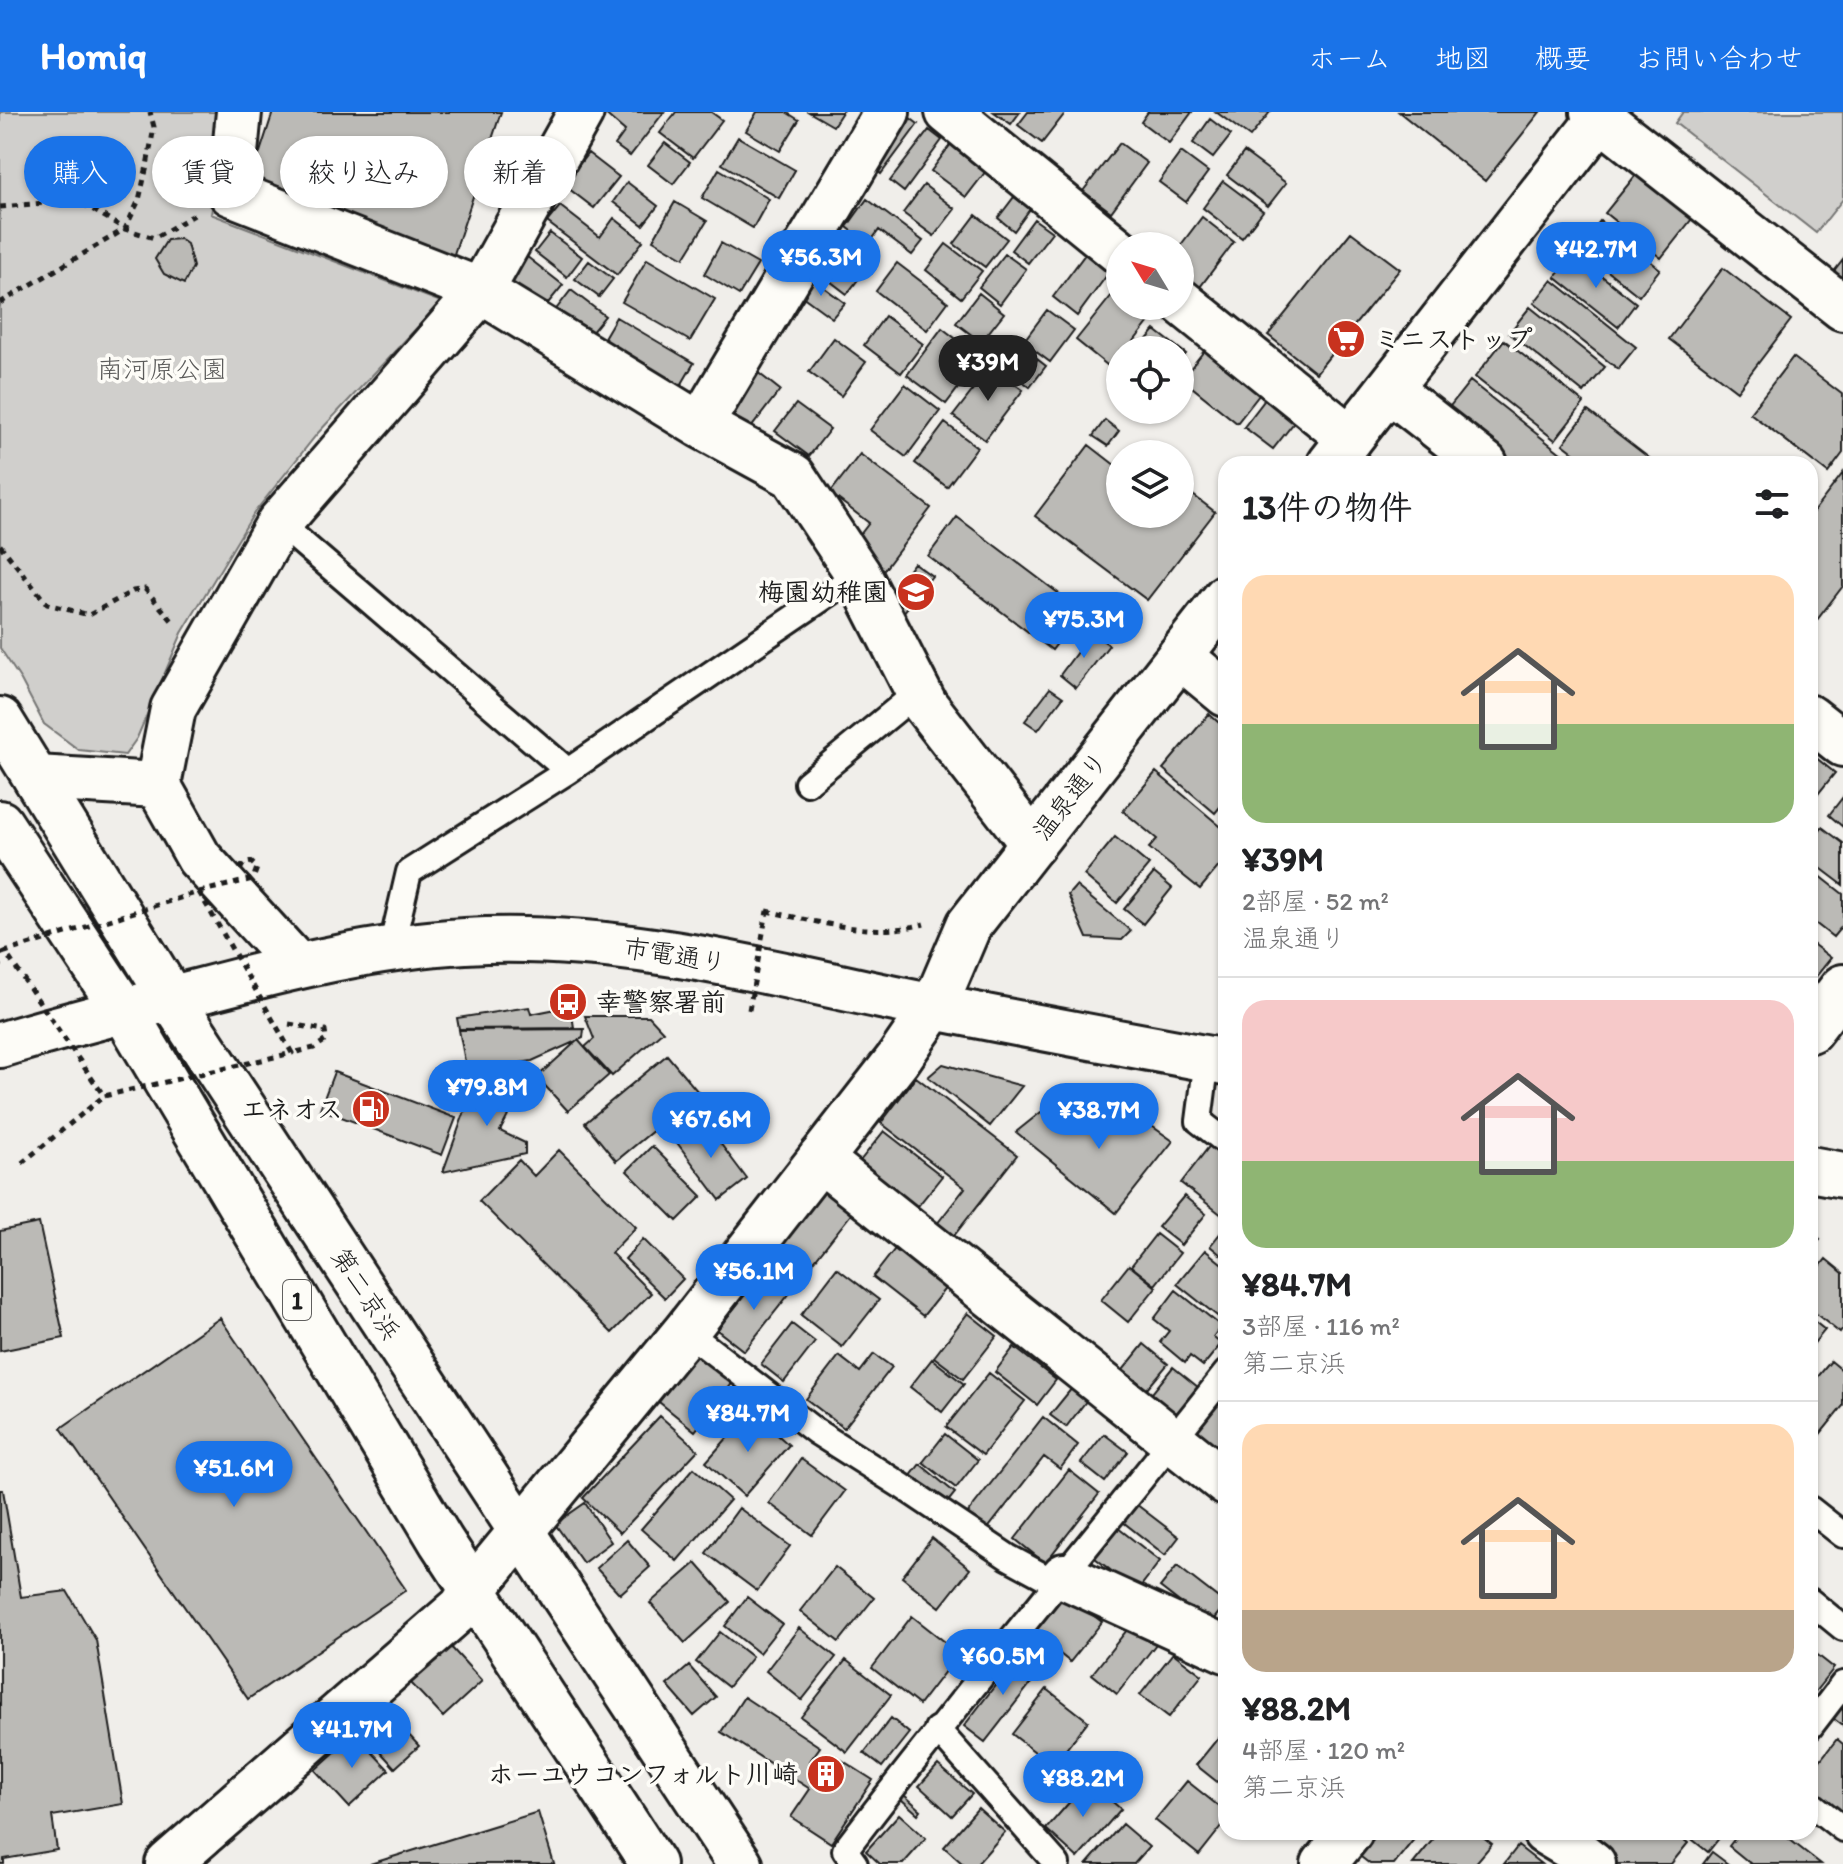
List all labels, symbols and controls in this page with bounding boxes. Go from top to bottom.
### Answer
text: Homiq [40,33,147,79]
text: ホーム [1308,41,1391,75]
text: 地図 [1435,41,1491,75]
text: 概要 [1535,41,1591,75]
text: お問い合わせ [1635,41,1803,75]
chip: 購入 [24,136,136,208]
chip: 賃貸 [152,136,264,208]
chip: 絞り込み [280,136,448,208]
chip: 新着 [464,136,576,208]
pin: ¥42.7M [1531,222,1661,290]
pin: ¥56.3M [756,230,886,298]
north arrow [1106,232,1194,320]
map controls [1106,232,1194,528]
text: ¥42.7M [1554,232,1638,264]
text: ¥56.3M [780,240,862,272]
supermarket icon: ミニストップ [1325,318,1367,360]
place label: ミニストップ [1374,323,1533,355]
pin: ¥39M [941,335,1035,403]
button: locate [1106,336,1194,424]
text: ¥39M [957,345,1019,377]
park label: 南河原公園 [97,353,227,385]
button: layers [1106,440,1194,528]
icon: filters [1750,482,1794,526]
text: 13件の物件 [1242,487,1412,528]
school or university icon: 梅園幼稚園 [895,571,937,613]
place label: 梅園幼稚園 [758,576,888,608]
pin: ¥75.3M [1019,592,1149,660]
text: ¥75.3M [1043,602,1125,634]
icon: home [1446,627,1590,771]
street label: 温泉通り [1025,745,1115,847]
text: ¥39M [1242,839,1324,880]
text: 2部屋 · 52 m² [1242,885,1389,917]
text: 温泉通り [1242,922,1346,954]
street label: 市電通り [621,931,729,979]
bus stop icon: 幸警察署前 [547,981,589,1023]
place label: 幸警察署前 [596,986,726,1018]
icon: home [1446,1052,1590,1196]
pin: ¥79.8M [422,1060,552,1128]
text: ¥79.8M [446,1070,528,1102]
pin: ¥38.7M [1034,1083,1164,1151]
fuel station icon: エネオス [350,1088,392,1130]
pin: ¥67.6M [646,1092,776,1160]
place label: エネオス [241,1093,343,1125]
text: ¥38.7M [1058,1093,1140,1125]
text: ¥67.6M [670,1102,752,1134]
street label: 第二京浜 [324,1242,408,1346]
pin: ¥56.1M [689,1244,819,1312]
text: ¥56.1M [714,1254,794,1286]
text: ¥84.7M [1242,1264,1352,1305]
road number: 1 [283,1280,311,1320]
text: 3部屋 · 116 m² [1242,1310,1400,1342]
text: 第二京浜 [1242,1347,1346,1379]
pin: ¥84.7M [683,1386,813,1454]
text: ¥84.7M [706,1396,790,1428]
pin: ¥51.6M [169,1441,299,1509]
text: ¥51.6M [194,1451,274,1483]
icon: home [1446,1476,1590,1620]
pin: ¥60.5M [938,1629,1068,1697]
text: ¥60.5M [961,1639,1045,1671]
text: ¥88.2M [1242,1688,1351,1729]
pin: ¥41.7M [287,1702,417,1770]
text: ¥41.7M [311,1712,393,1744]
text: 4部屋 · 120 m² [1242,1734,1405,1766]
pin: ¥88.2M [1018,1751,1148,1819]
building icon: ホーユウコンフォルト川崎 [805,1753,847,1795]
place label: ホーユウコンフォルト川崎 [488,1758,798,1790]
text: ¥88.2M [1041,1761,1125,1793]
text: 第二京浜 [1242,1771,1346,1803]

